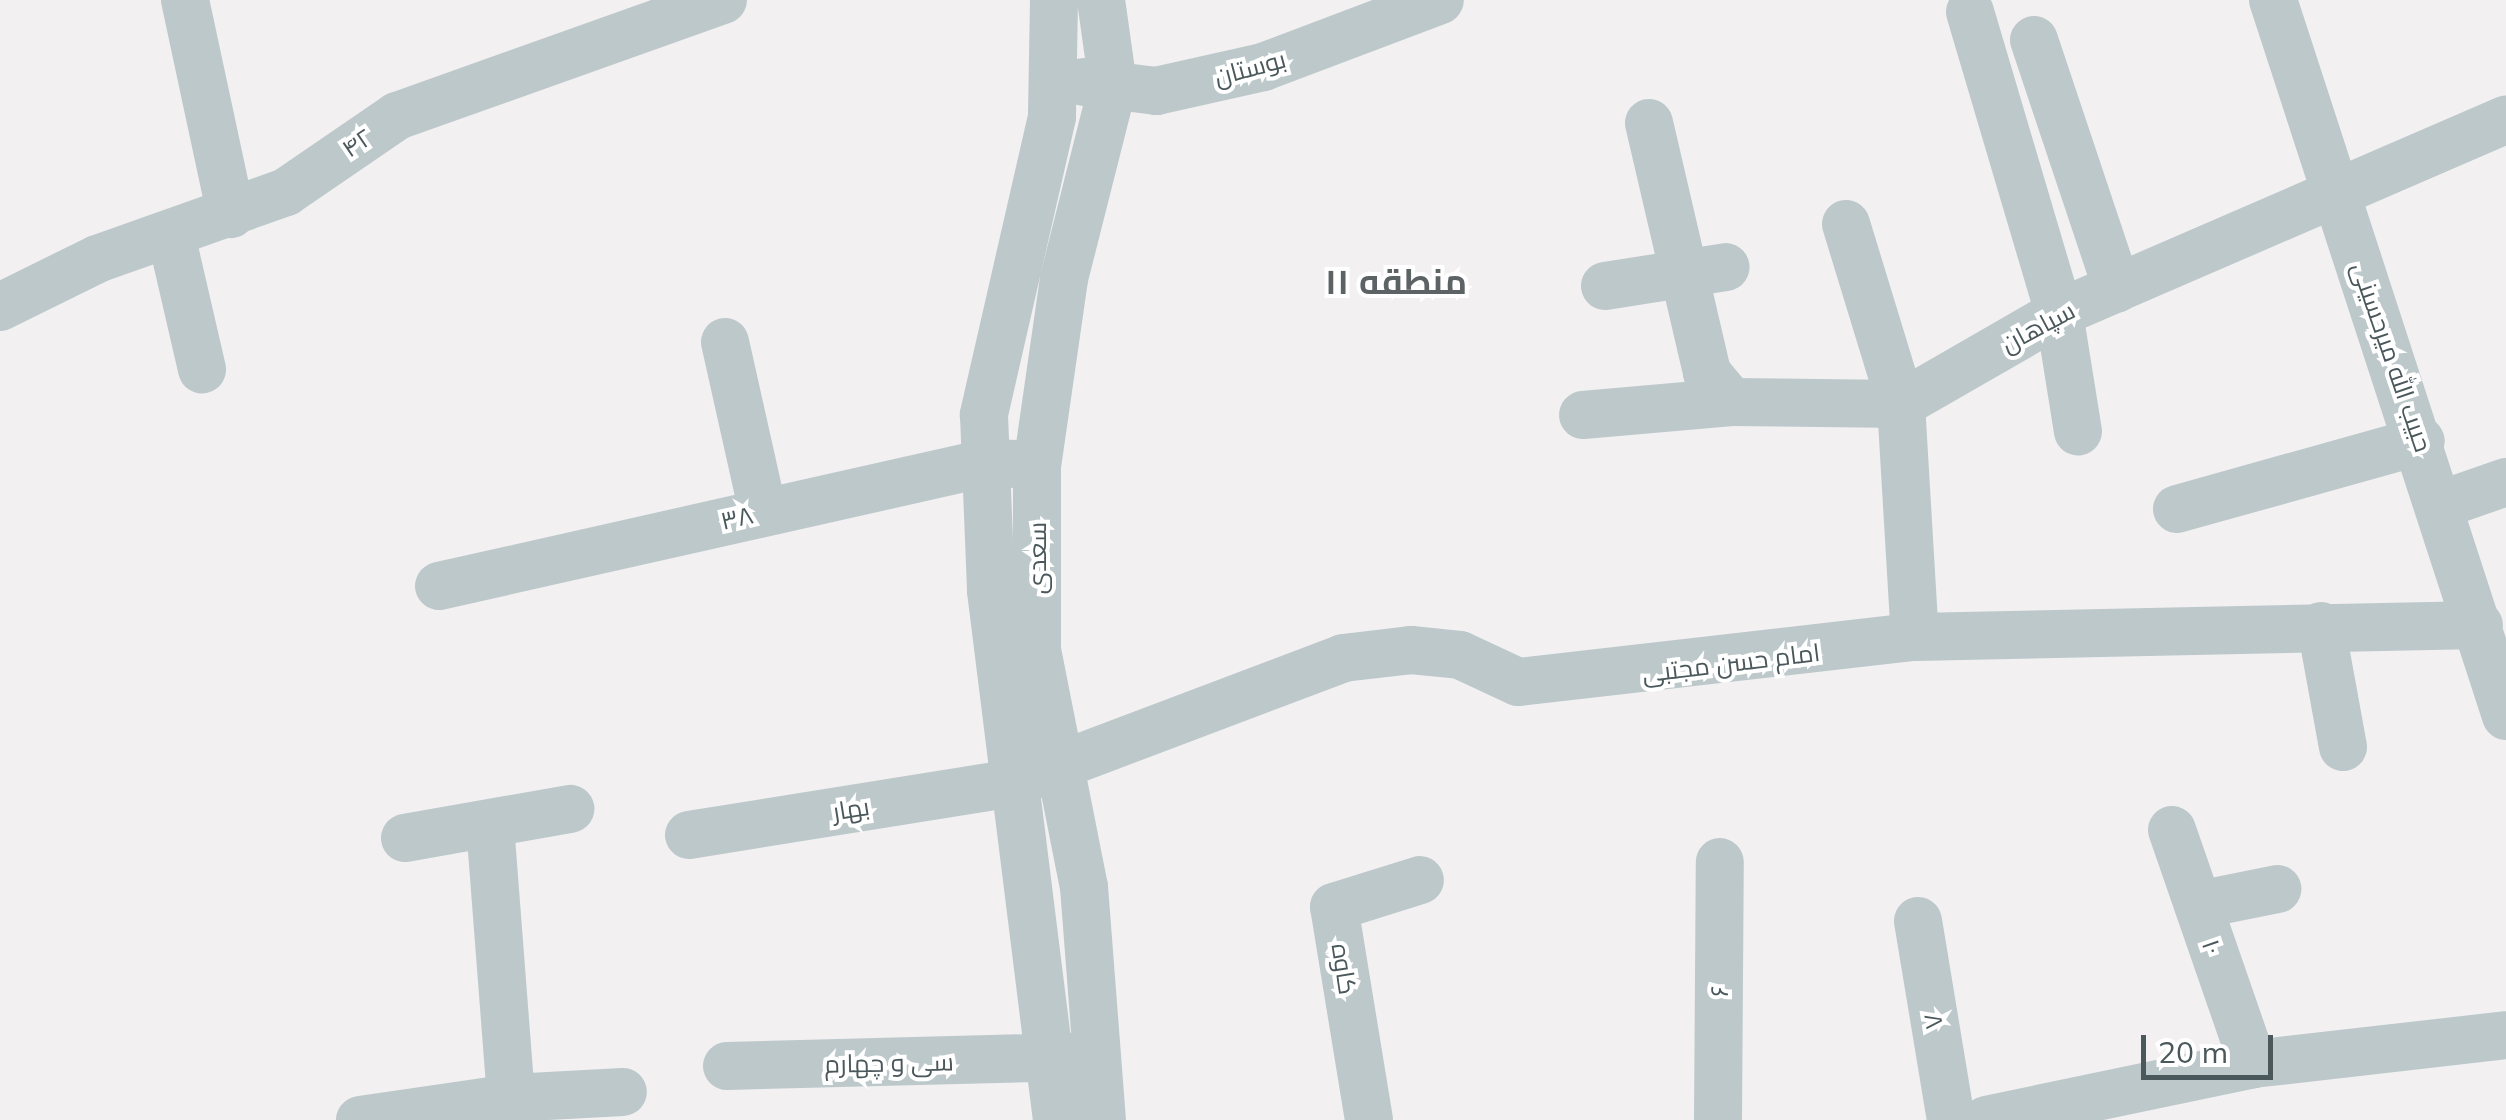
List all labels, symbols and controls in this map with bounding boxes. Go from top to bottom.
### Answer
street label: بوستان [1211,44,1289,92]
street label: ۴۲ [336,122,378,164]
street label: حبیب الله میرحسینی [2346,258,2438,456]
district label: منطقه ۱۱ [1325,260,1467,302]
street label: سپاهان [1996,295,2080,359]
street label: ۳۸ [718,500,756,536]
street label: سعدی [1022,522,1052,594]
street label: امام حسن مجتبی [1640,637,1822,689]
street label: بهار [830,791,872,827]
street label: ۱۰ [2196,936,2228,958]
street label: کاوه [1325,941,1363,997]
street label: ۶ [1704,985,1734,997]
street label: ۸ [1918,1011,1950,1031]
scale bar [2146,1015,2278,1077]
text: 20 m [2158,1033,2228,1071]
street label: سی و چهارم [824,1047,954,1079]

